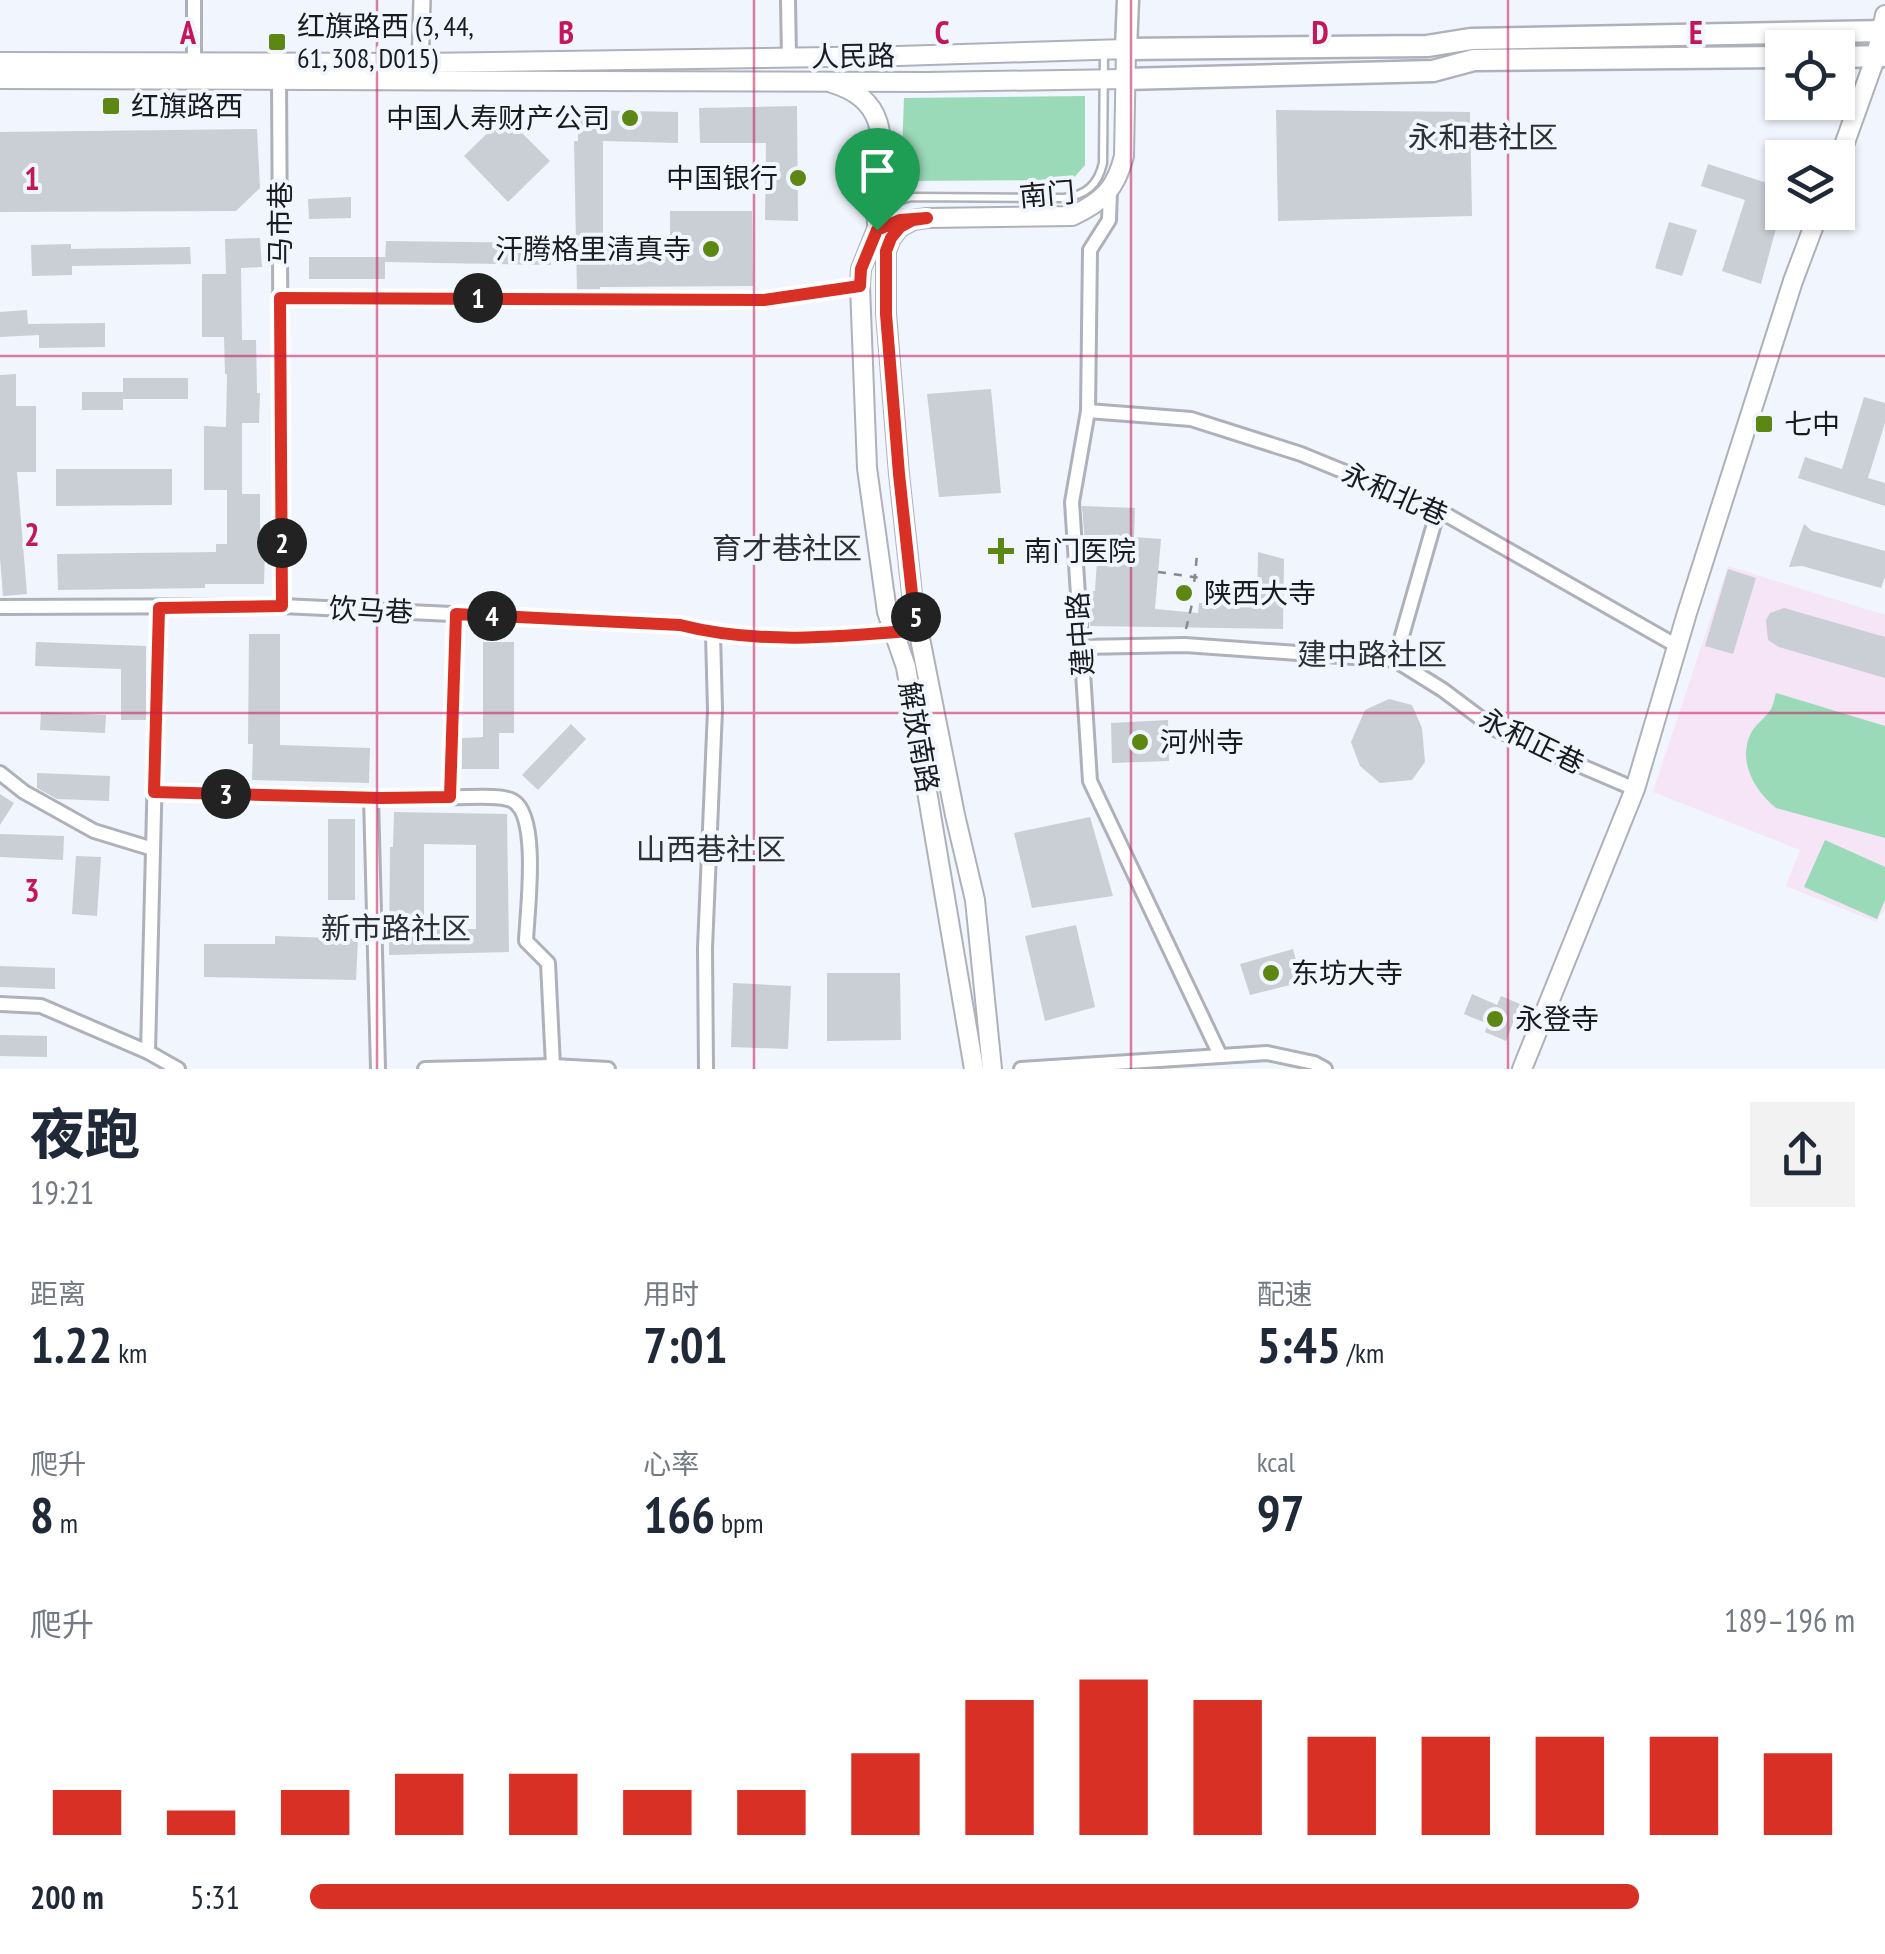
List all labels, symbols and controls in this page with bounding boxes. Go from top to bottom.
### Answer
place label: 红旗路西 (3, 44, 61, 308, D015) [297,7,474,76]
text: A [179,11,197,53]
text: B [558,11,574,53]
text: C [935,11,950,53]
text: D [1311,11,1329,53]
text: E [1689,11,1703,53]
map controls [1765,30,1855,230]
button: locate [1765,30,1855,120]
marker: 红旗路西 (3, 44, 61, 308, D015) [266,31,288,53]
street label: 人民路 [811,36,895,75]
place label: 红旗路西 [131,87,243,124]
marker: 红旗路西 [100,95,122,117]
place label: 中国人寿财产公司 [386,99,610,136]
marker: 中国人寿财产公司 [619,107,641,129]
district label: 永和巷社区 [1408,117,1558,156]
pin [835,128,920,231]
button: layers [1765,140,1855,230]
icon: arrive [850,143,905,198]
text: 1 [24,157,40,199]
place label: 中国银行 [666,159,778,196]
marker: 中国银行 [787,167,809,189]
street label: 南门 [1017,173,1076,214]
street label: 马市巷 [261,181,298,265]
place label: 汗腾格里清真寺 [495,230,691,267]
marker: 汗腾格里清真寺 [700,238,722,260]
pin: 1 [453,273,503,323]
text: 1 [471,279,485,316]
place label: 七中 [1784,405,1840,442]
marker: 七中 [1753,413,1775,435]
street label: 永和北巷 [1337,454,1454,533]
text: 2 [24,513,40,555]
pin: 2 [257,518,307,568]
text: 2 [275,524,289,561]
district label: 育才巷社区 [712,528,862,567]
place label: 南门医院 [1024,532,1136,569]
marker: 南门医院 [988,538,1014,564]
place label: 陕西大寺 [1204,574,1316,611]
marker: 陕西大寺 [1173,582,1195,604]
street label: 饮马巷 [328,589,414,630]
pin: 4 [467,591,517,641]
street label: 建中路 [1058,591,1101,677]
pin: 5 [891,592,941,642]
text: 4 [485,597,499,634]
text: 5 [909,598,923,635]
district label: 建中路社区 [1297,634,1447,673]
street label: 解放南路 [892,679,947,795]
street label: 永和正巷 [1474,699,1591,782]
place label: 河州寺 [1160,723,1244,760]
marker: 河州寺 [1129,731,1151,753]
pin: 3 [201,769,251,819]
text: 3 [219,775,233,812]
district label: 山西巷社区 [636,829,786,868]
text: 3 [24,869,40,911]
district label: 新市路社区 [321,908,471,947]
place label: 东坊大寺 [1291,954,1403,991]
marker: 东坊大寺 [1260,962,1282,984]
place label: 永登寺 [1515,1000,1599,1037]
marker: 永登寺 [1484,1008,1506,1030]
text: 夜跑 [30,1098,140,1169]
button: share [1750,1102,1855,1207]
text: 19:21 [30,1171,94,1213]
text: 距离 [30,1275,86,1312]
text: 用时 [643,1275,699,1312]
text: 配速 [1257,1275,1313,1312]
text: 1.22 [30,1312,112,1377]
text: 7:01 [643,1312,728,1377]
text: 5:45 [1257,1312,1341,1377]
text: km [112,1334,147,1371]
text: /km [1341,1334,1384,1371]
text: kcal [1257,1443,1295,1480]
text: 爬升 [30,1445,86,1482]
text: 心率 [643,1445,699,1482]
text: 97 [1257,1480,1304,1545]
text: 8 [30,1482,54,1547]
text: 166 [643,1482,715,1547]
text: m [54,1504,78,1541]
text: bpm [715,1504,764,1541]
text: 189–196 m [1724,1599,1855,1641]
text: 爬升 [30,1603,94,1645]
text: 200 m [30,1876,104,1918]
text: 5:31 [190,1876,240,1918]

